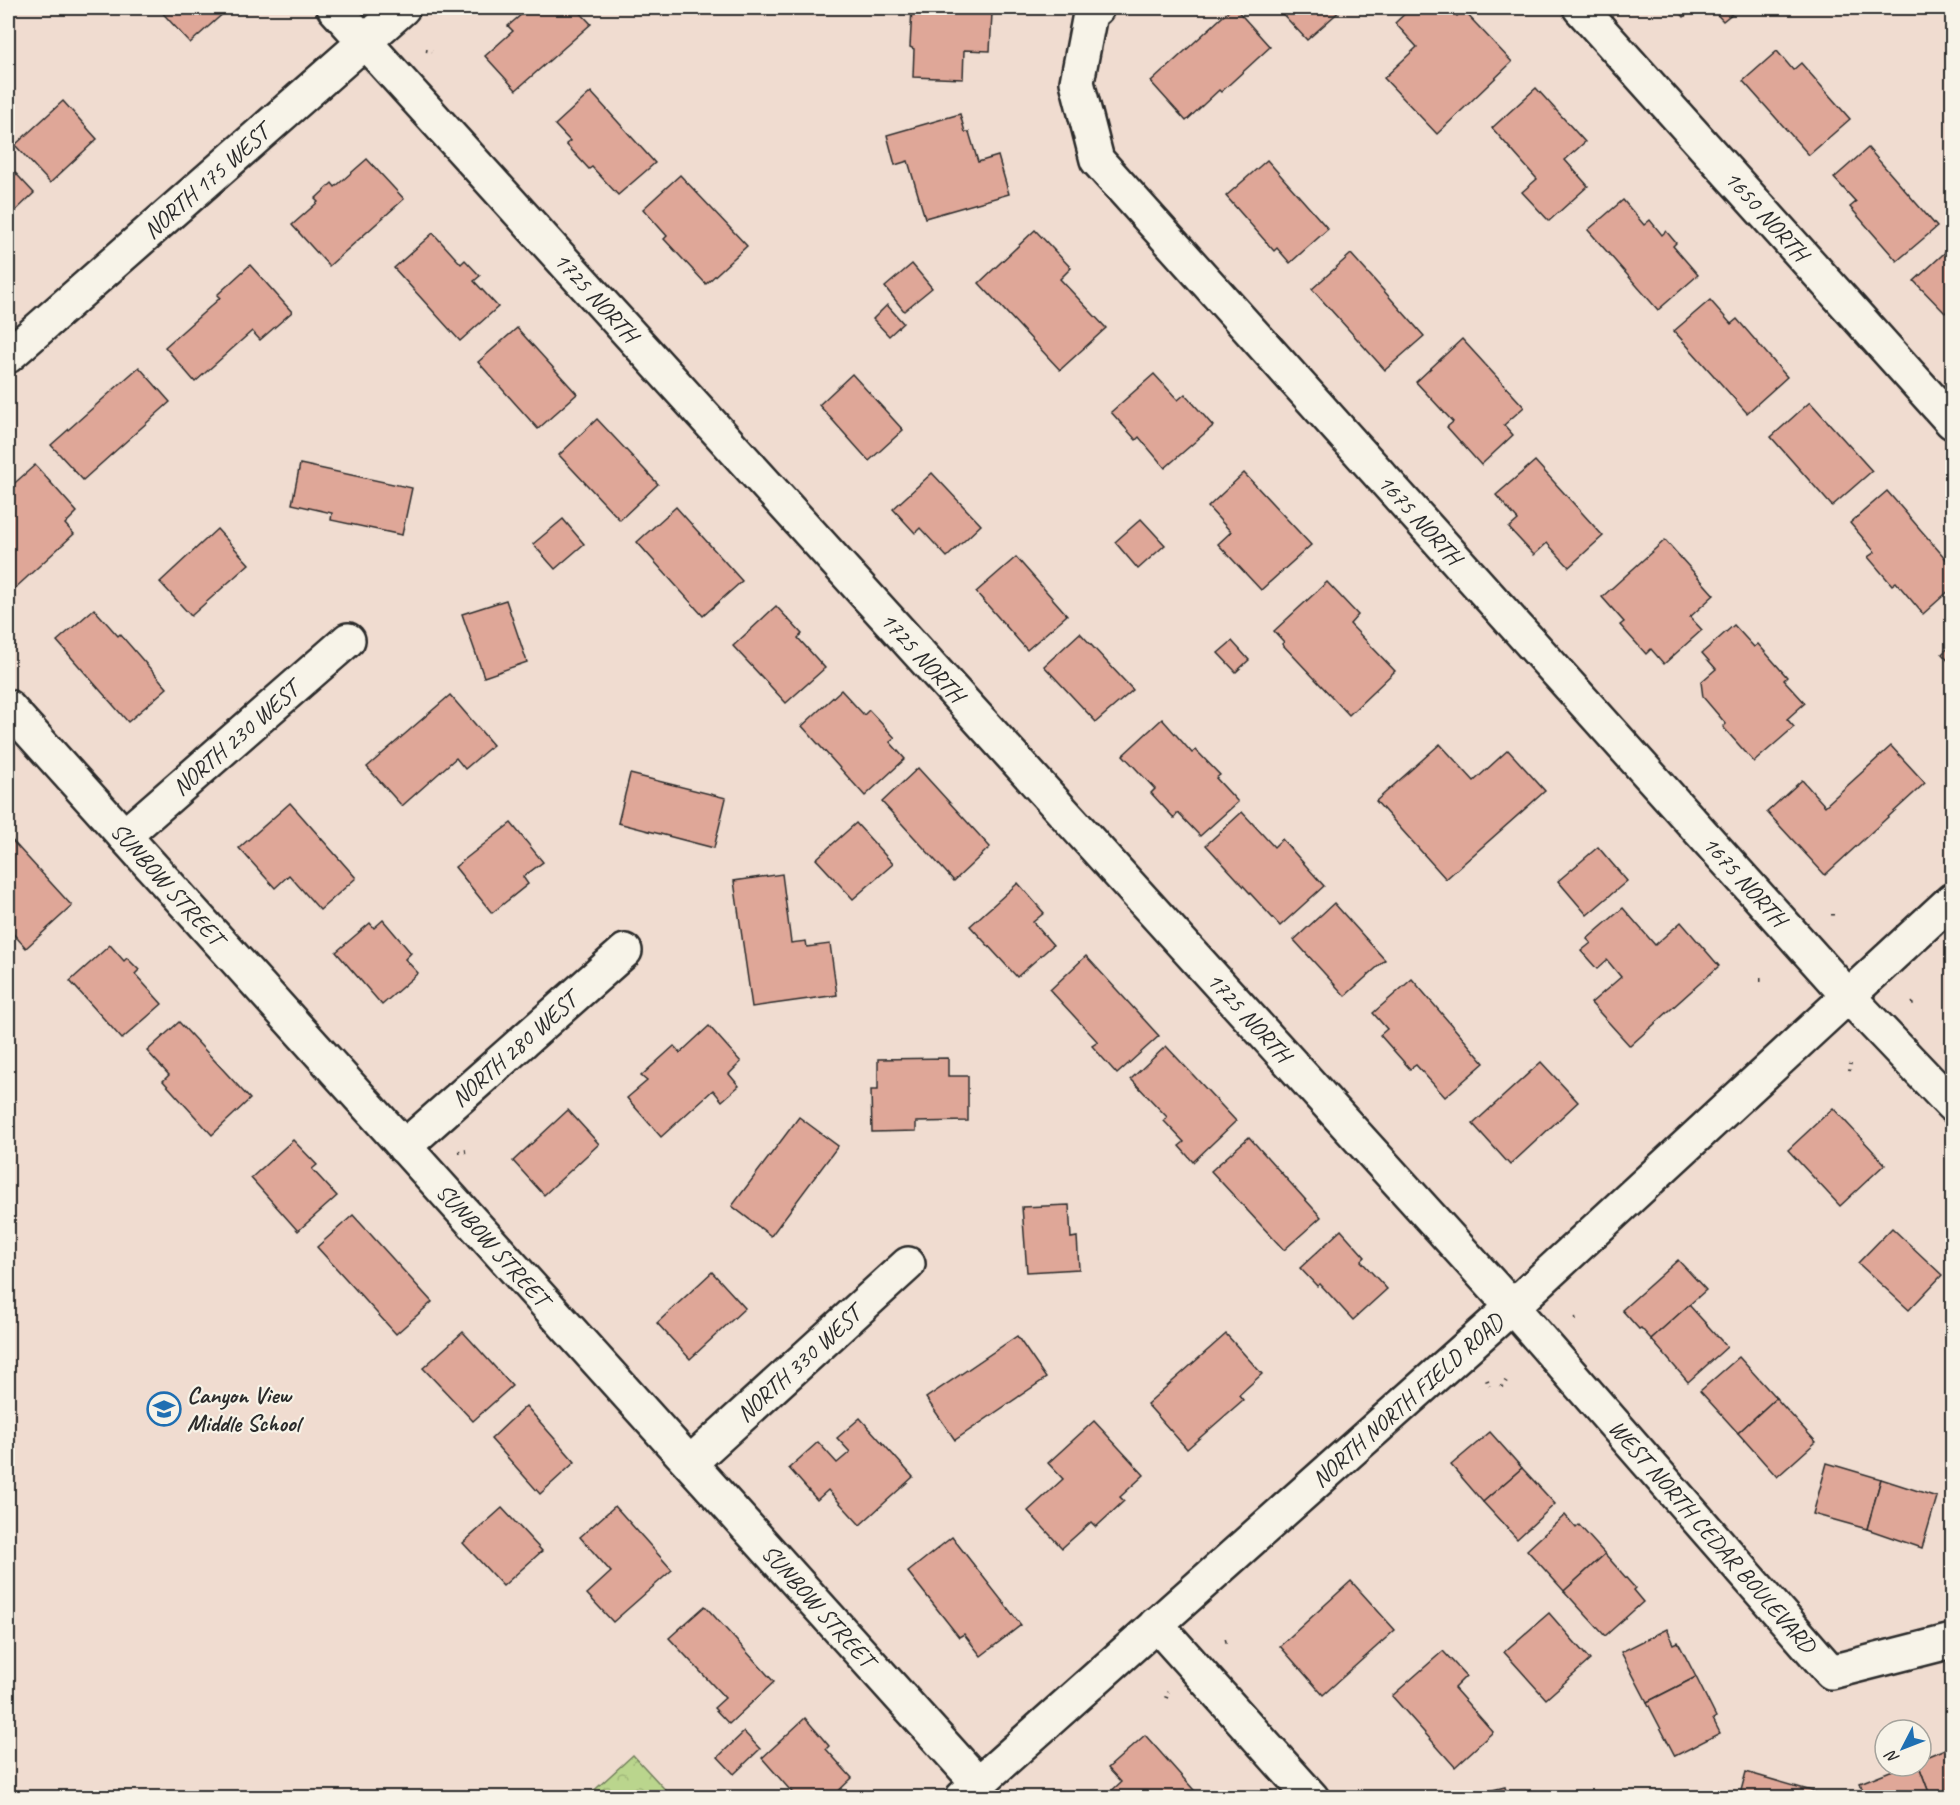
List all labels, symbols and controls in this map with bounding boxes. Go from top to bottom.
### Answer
street label: NORTH 175 WEST [137,114,280,245]
street label: 1650 NORTH [1718,164,1818,270]
street label: 1725 NORTH [547,245,648,352]
street label: 1675 NORTH [1371,468,1471,574]
street label: 1725 NORTH [874,606,974,712]
street label: NORTH 230 WEST [166,671,309,802]
street label: SUNBOW STREET [104,816,234,956]
street label: 1675 NORTH [1696,829,1796,936]
street label: 1725 NORTH [1200,966,1301,1072]
street label: NORTH 280 WEST [445,982,588,1113]
street label: SUNBOW STREET [430,1177,560,1317]
street label: NORTH 330 WEST [730,1295,872,1428]
street label: NORTH NORTH FIELD ROAD [1305,1306,1511,1494]
place label: Canyon View Middle School [187,1380,304,1438]
school or university icon: Canyon View Middle School [146,1391,182,1427]
street label: WEST NORTH CEDAR BOULEVARD [1602,1413,1824,1661]
street label: SUNBOW STREET [755,1538,885,1678]
north arrow [1873,1718,1933,1778]
text: N [1880,1745,1903,1768]

